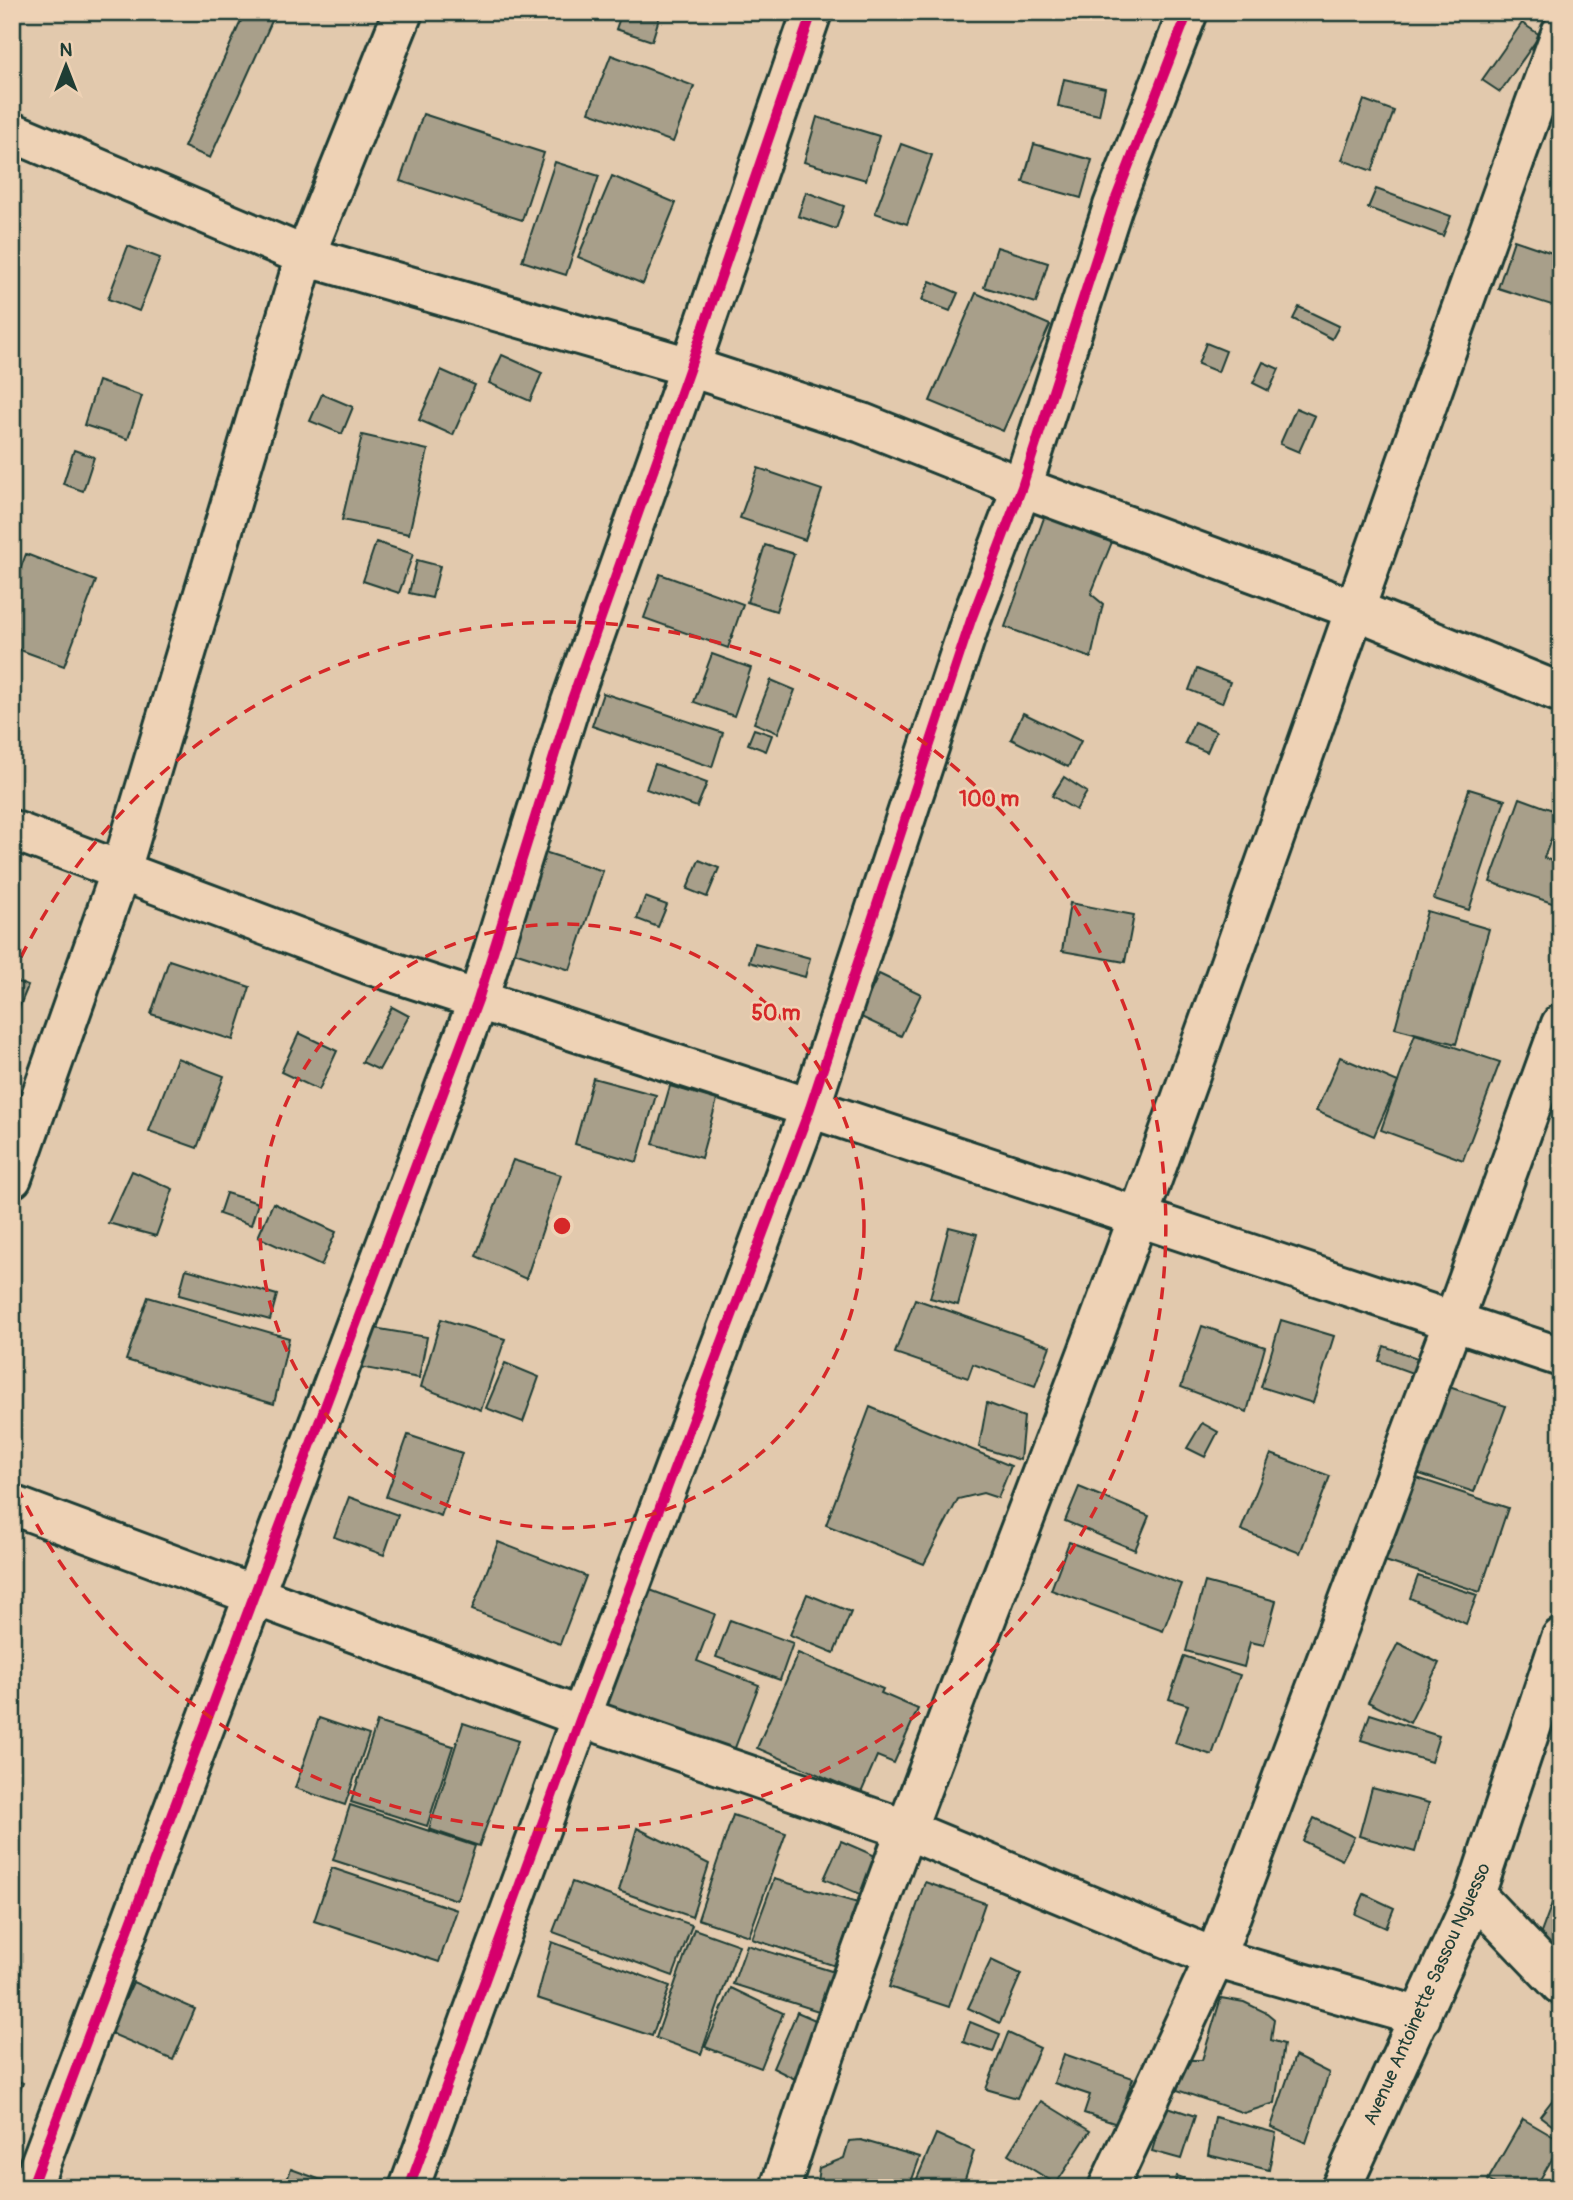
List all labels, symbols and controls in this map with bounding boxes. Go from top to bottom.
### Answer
north arrow [32,32,102,102]
text: N [60,38,73,62]
text: 100 m [959,786,1019,813]
text: 50 m [752,1000,801,1027]
centre of rings [550,1214,574,1238]
street label: Avenue Antoinette Sassou Nguesso [1358,1859,1496,2129]

